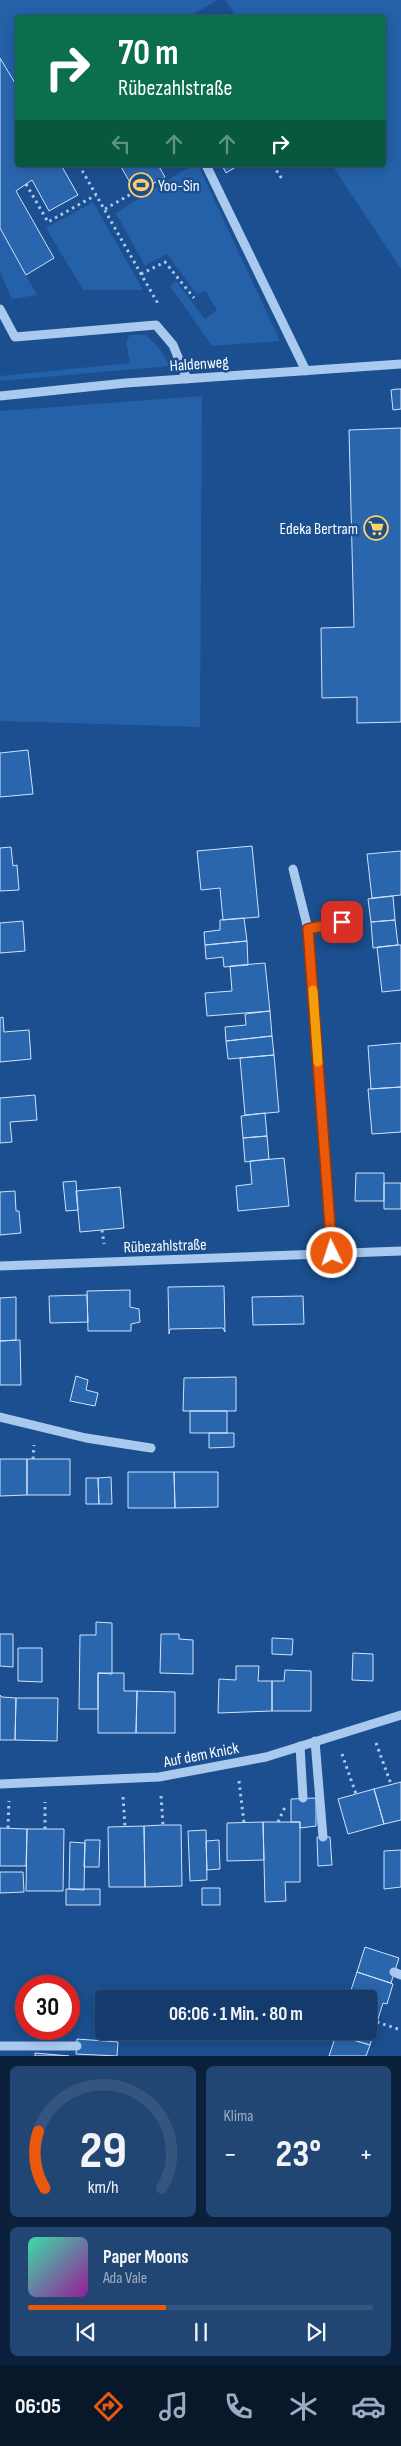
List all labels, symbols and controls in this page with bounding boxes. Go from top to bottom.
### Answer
text: 70 m [118,32,178,75]
icon: right [35,35,100,100]
text: Rübezahlstraße [118,75,232,102]
icon: left [107,130,135,158]
icon: ahead [160,130,188,158]
icon: ahead [213,130,241,158]
icon: right [266,130,294,158]
sports icon: Yoo-Sin [128,172,154,198]
place label: Yoo-Sin [158,177,200,196]
street label: Haldenweg [169,353,229,376]
supermarket icon: Edeka Bertram [363,515,389,541]
place label: Edeka Bertram [280,520,358,539]
pin [321,901,363,943]
icon: arrive [328,908,356,936]
position arrow [305,1226,357,1278]
street label: Rübezahlstraße [123,1236,207,1257]
street label: Auf dem Knick [161,1739,240,1772]
speed limit sign: 30 [15,1975,80,2040]
text: 06:06 · 1 Min. · 80 m [169,2003,303,2026]
text: Klima [224,2107,254,2126]
text: 29 [79,2120,126,2183]
text: 23° [275,2132,321,2177]
text: − [224,2138,237,2171]
text: + [359,2138,373,2171]
text: km/h [87,2177,118,2198]
text: Paper Moons [103,2246,189,2269]
text: Ada Vale [103,2269,147,2288]
icon: previous [72,2318,100,2346]
icon: pause [187,2318,215,2346]
icon: next [302,2318,330,2346]
icon: directions [91,2389,126,2424]
icon: music [156,2389,191,2424]
icon: phone [221,2389,256,2424]
icon: climate [286,2389,321,2424]
icon: car [351,2389,386,2424]
text: 06:05 [15,2393,61,2420]

